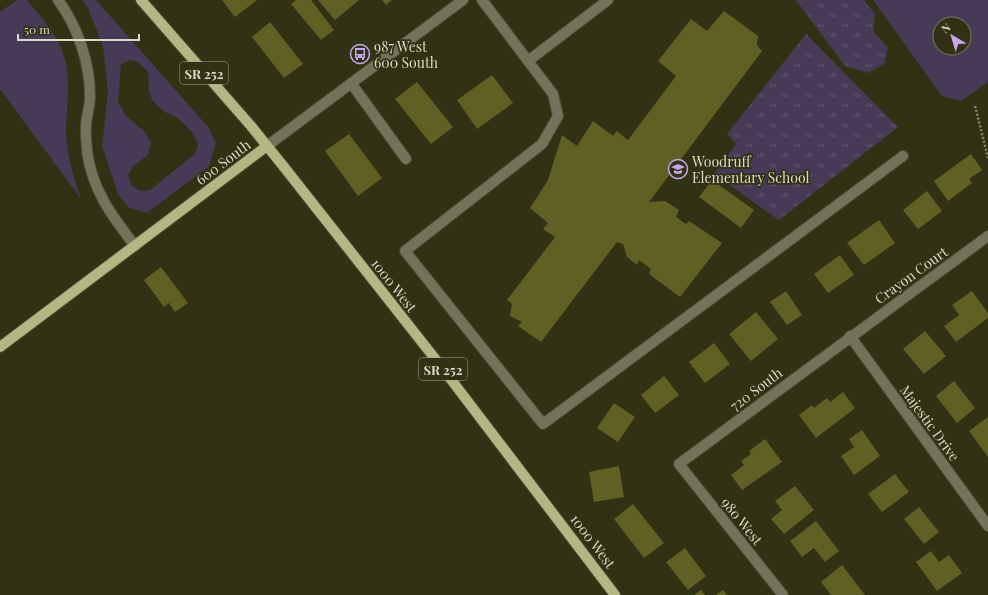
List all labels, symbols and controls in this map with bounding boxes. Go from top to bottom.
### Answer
scale bar [18,16,139,42]
north arrow [932,16,972,56]
text: N [938,19,953,36]
text: 50 m [24,21,50,37]
place label: 987 West 600 South [374,37,439,72]
bus stop icon: 987 West 600 South [349,43,371,65]
road number: SR 252 [180,62,228,84]
street label: 600 South [192,135,255,189]
place label: Woodruff Elementary School [691,152,810,187]
school or university icon: Woodruff Elementary School [667,158,689,180]
street label: Crayon Court [871,241,952,308]
street label: 1000 West [367,254,422,317]
road number: SR 252 [419,358,467,380]
street label: 720 South [726,363,787,415]
street label: Majestic Drive [896,381,964,465]
street label: 980 West [717,493,768,549]
street label: 1000 West [566,510,620,573]

